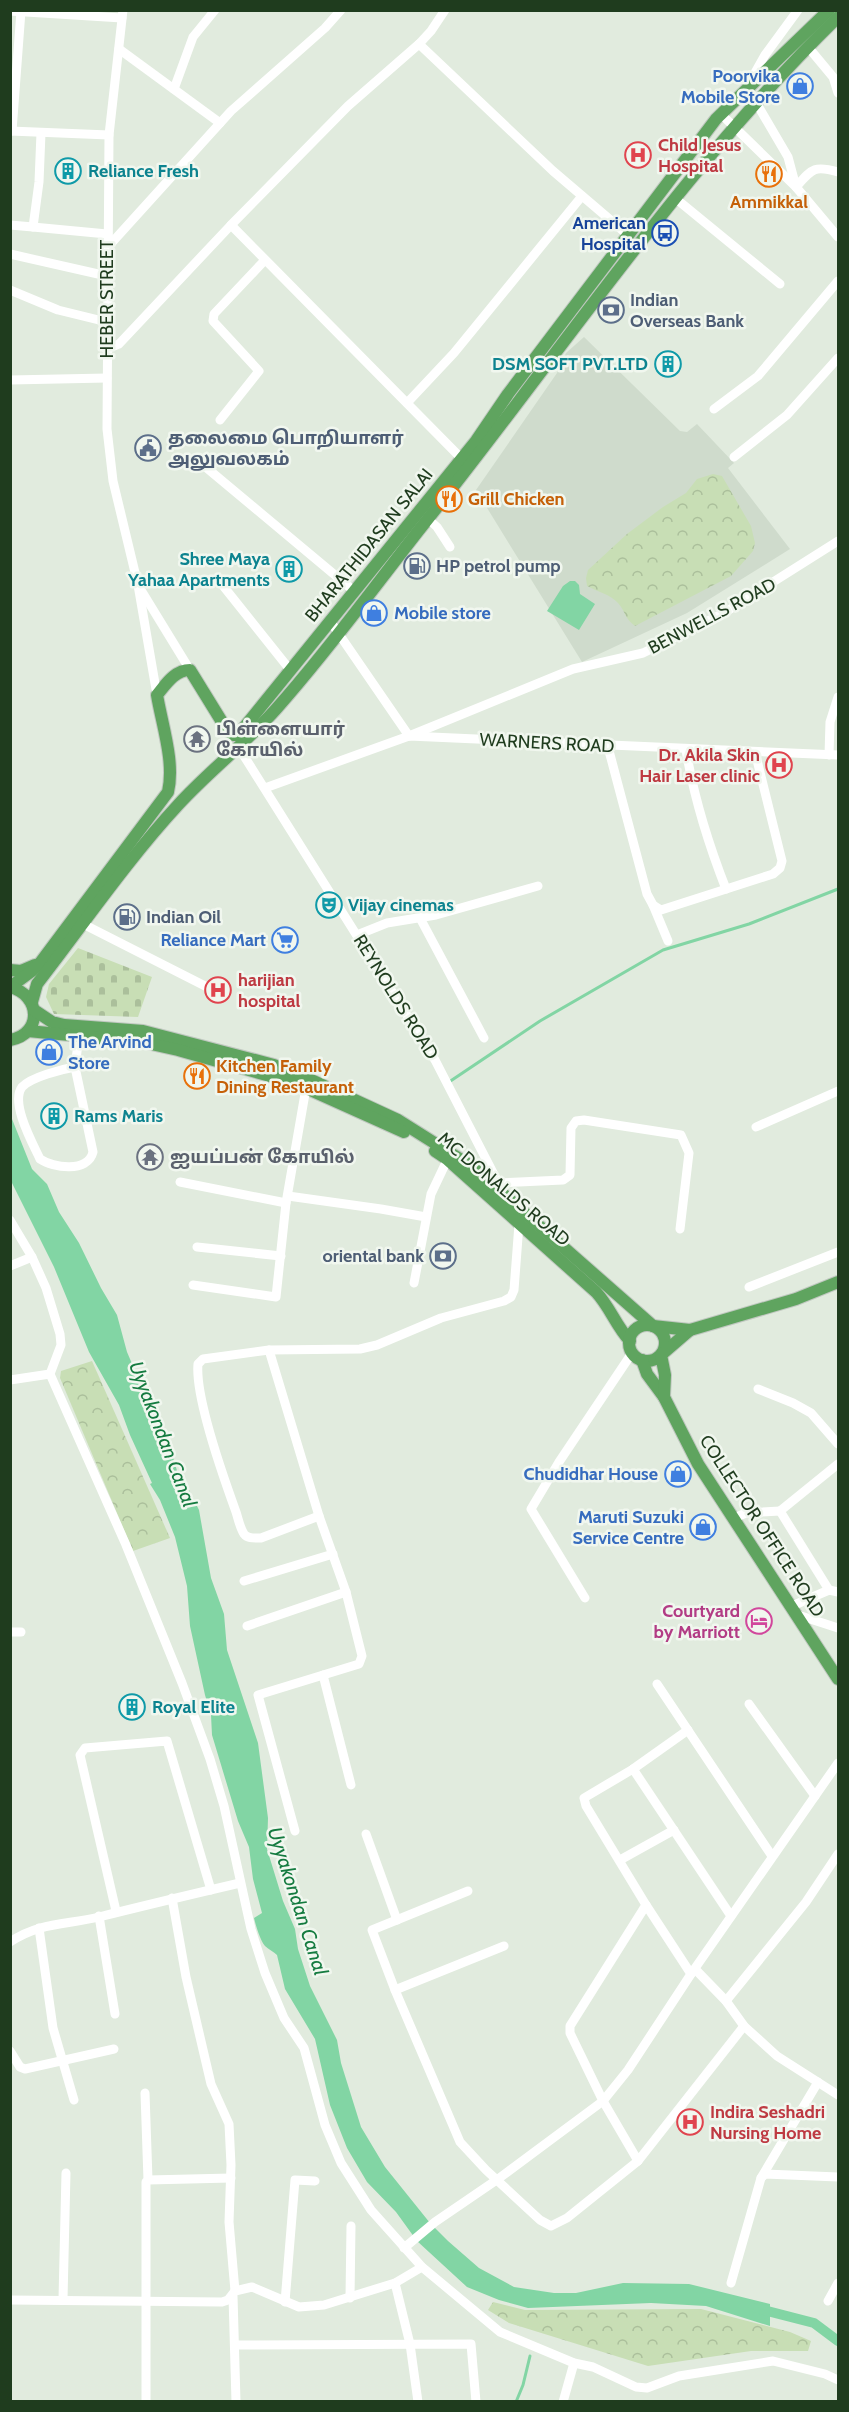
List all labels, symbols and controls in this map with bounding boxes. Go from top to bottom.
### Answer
place label: Poorvika Mobile Store [681,65,780,108]
shop icon: Poorvika Mobile Store [785,71,815,101]
place label: Child Jesus Hospital [658,134,742,177]
hospital icon: Child Jesus Hospital [623,140,653,170]
building icon: Reliance Fresh [53,156,83,186]
restaurant icon: Ammikkal [754,159,784,189]
place label: Reliance Fresh [88,160,199,182]
place label: Ammikkal [730,191,808,213]
place label: American Hospital [572,212,646,255]
bus stop icon: American Hospital [650,218,680,248]
street label: HEBER STREET [96,239,118,358]
place label: Indian Overseas Bank [630,289,744,332]
bank icon: Indian Overseas Bank [596,295,626,325]
building icon: DSM SOFT PVT.LTD [653,349,683,379]
place label: DSM SOFT PVT.LTD [492,353,648,375]
place label: தலைமை பொறியாளர் அலுவலகம் [168,427,404,471]
public building icon: தலைமை பொறியாளர் அலுவலகம் [133,433,163,463]
street label: BHARATHIDASAN SALAI [300,464,438,626]
restaurant icon: Grill Chicken [434,484,464,514]
place label: Grill Chicken [468,488,565,510]
place label: Shree Maya Yahaa Apartments [127,548,270,591]
fuel station icon: HP petrol pump [402,551,432,581]
building icon: Shree Maya Yahaa Apartments [274,554,304,584]
place label: HP petrol pump [436,555,561,577]
street label: BENWELLS ROAD [644,573,780,659]
shop icon: Mobile store [359,598,389,628]
place label: Mobile store [394,602,491,624]
place label: பிள்ளையார் கோயில் [216,718,346,761]
temple icon: பிள்ளையார் கோயில் [182,724,212,754]
street label: WARNERS ROAD [479,728,615,758]
place label: Dr. Akila Skin Hair Laser clinic [639,744,760,787]
hospital icon: Dr. Akila Skin Hair Laser clinic [764,750,794,780]
theatre icon: Vijay cinemas [314,890,344,920]
place label: Vijay cinemas [348,894,454,916]
fuel station icon: Indian Oil [112,902,142,932]
place label: Indian Oil [146,906,221,928]
supermarket icon: Reliance Mart [270,925,300,955]
place label: Reliance Mart [160,929,266,951]
street label: REYNOLDS ROAD [349,931,443,1063]
place label: harijian hospital [238,969,301,1012]
hospital icon: harijian hospital [203,975,233,1005]
place label: The Arvind Store [68,1031,152,1074]
shop icon: The Arvind Store [34,1037,64,1067]
place label: Kitchen Family Dining Restaurant [216,1055,354,1098]
restaurant icon: Kitchen Family Dining Restaurant [182,1061,212,1091]
building icon: Rams Maris [39,1101,69,1131]
place label: Rams Maris [74,1105,164,1127]
street label: MC DONALDS ROAD [433,1127,575,1251]
temple icon: ஐயப்பன் கோயில் [135,1142,165,1172]
place label: ஐயப்பன் கோயில் [170,1146,355,1169]
bank icon: oriental bank [428,1241,458,1271]
place label: oriental bank [323,1245,424,1267]
water label: Uyyakondan Canal [124,1358,202,1511]
street label: COLLECTOR OFFICE ROAD [695,1431,829,1621]
shop icon: Chudidhar House [663,1459,693,1489]
place label: Chudidhar House [524,1463,658,1485]
place label: Maruti Suzuki Service Centre [573,1506,684,1549]
shop icon: Maruti Suzuki Service Centre [688,1512,718,1542]
place label: Courtyard by Marriott [654,1600,740,1643]
hotel icon: Courtyard by Marriott [744,1606,774,1636]
building icon: Royal Elite [117,1692,147,1722]
place label: Royal Elite [152,1696,235,1718]
water label: Uyyakondan Canal [263,1824,333,1978]
place label: Indira Seshadri Nursing Home [710,2101,825,2144]
hospital icon: Indira Seshadri Nursing Home [675,2107,705,2137]

